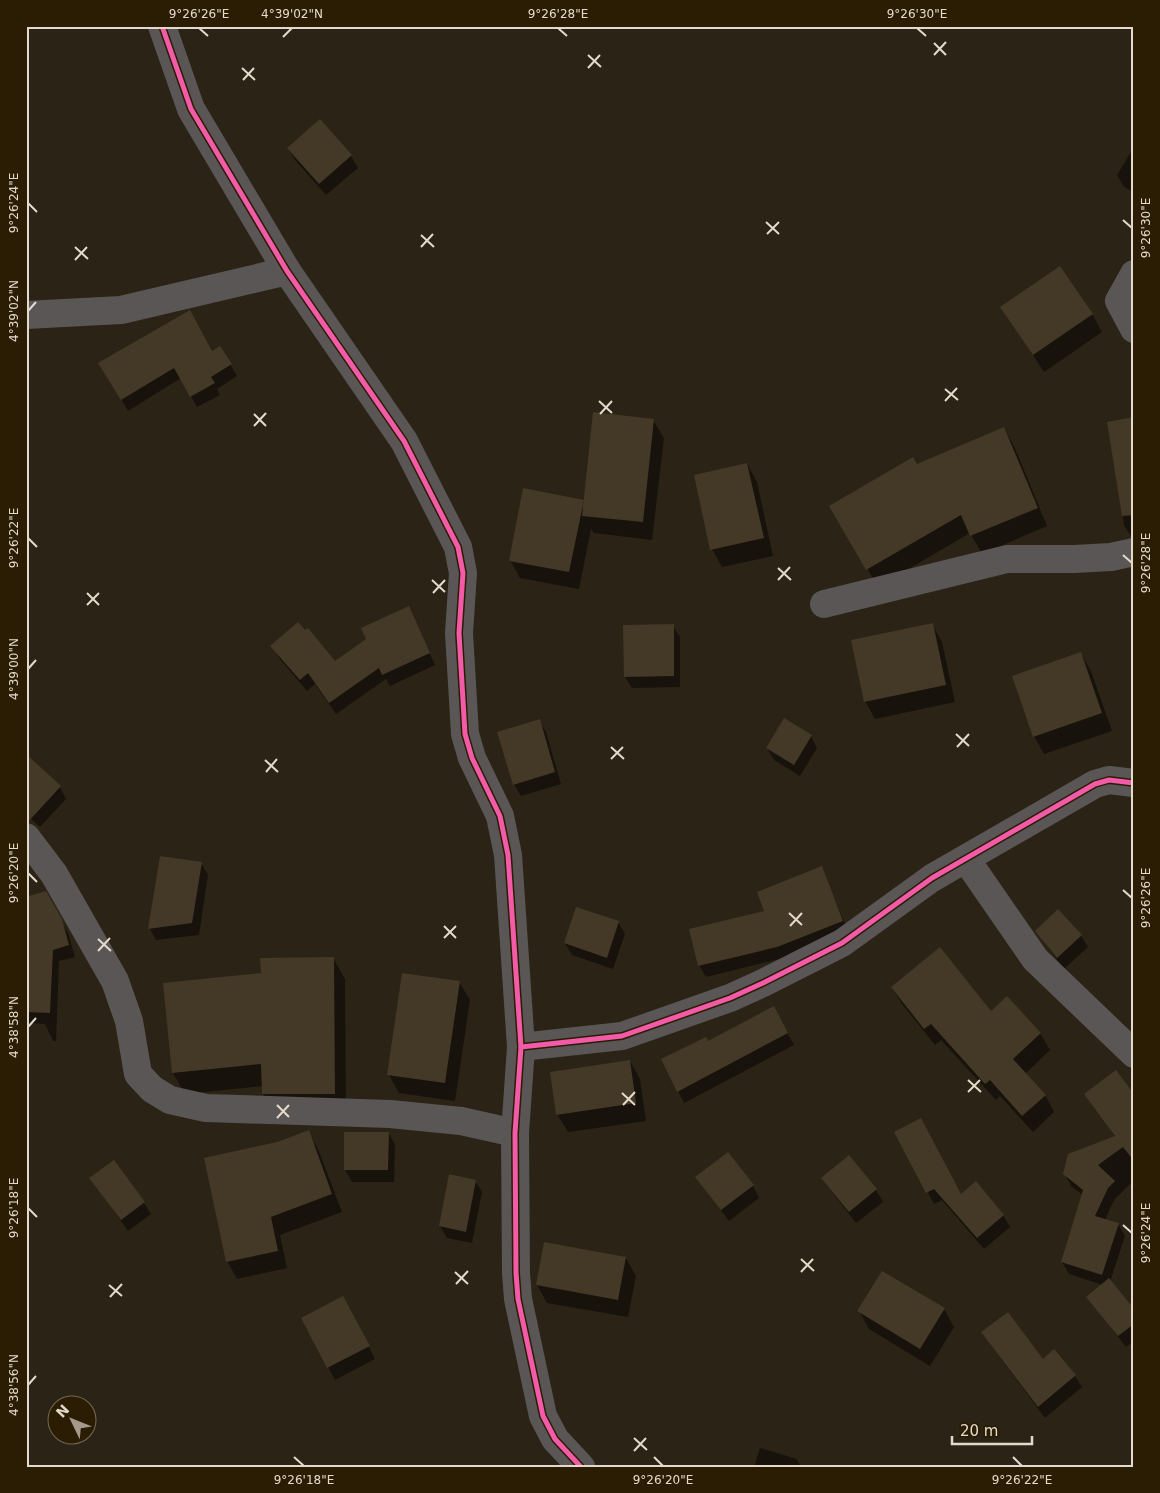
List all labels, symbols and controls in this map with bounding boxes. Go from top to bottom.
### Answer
text: 9°26'26"E [169,7,229,21]
text: 4°39'02"N [261,7,323,21]
text: 9°26'28"E [528,7,588,21]
text: 9°26'30"E [887,7,947,21]
text: 9°26'24"E [7,173,21,233]
text: 9°26'30"E [1139,198,1153,258]
text: 4°39'02"N [7,280,21,342]
text: 9°26'22"E [7,508,21,568]
text: 9°26'28"E [1139,533,1153,593]
text: 4°39'00"N [7,638,21,700]
text: 9°26'20"E [7,843,21,903]
text: 9°26'26"E [1139,868,1153,928]
text: 4°38'58"N [7,996,21,1058]
text: 9°26'18"E [7,1178,21,1238]
text: 9°26'24"E [1139,1203,1153,1263]
text: 4°38'56"N [7,1354,21,1416]
north arrow [48,1396,98,1446]
text: N [53,1401,72,1421]
scale bar [952,1413,1032,1445]
text: 20 m [960,1422,998,1440]
text: 9°26'18"E [274,1473,334,1487]
text: 9°26'20"E [633,1473,693,1487]
text: 9°26'22"E [992,1473,1052,1487]

